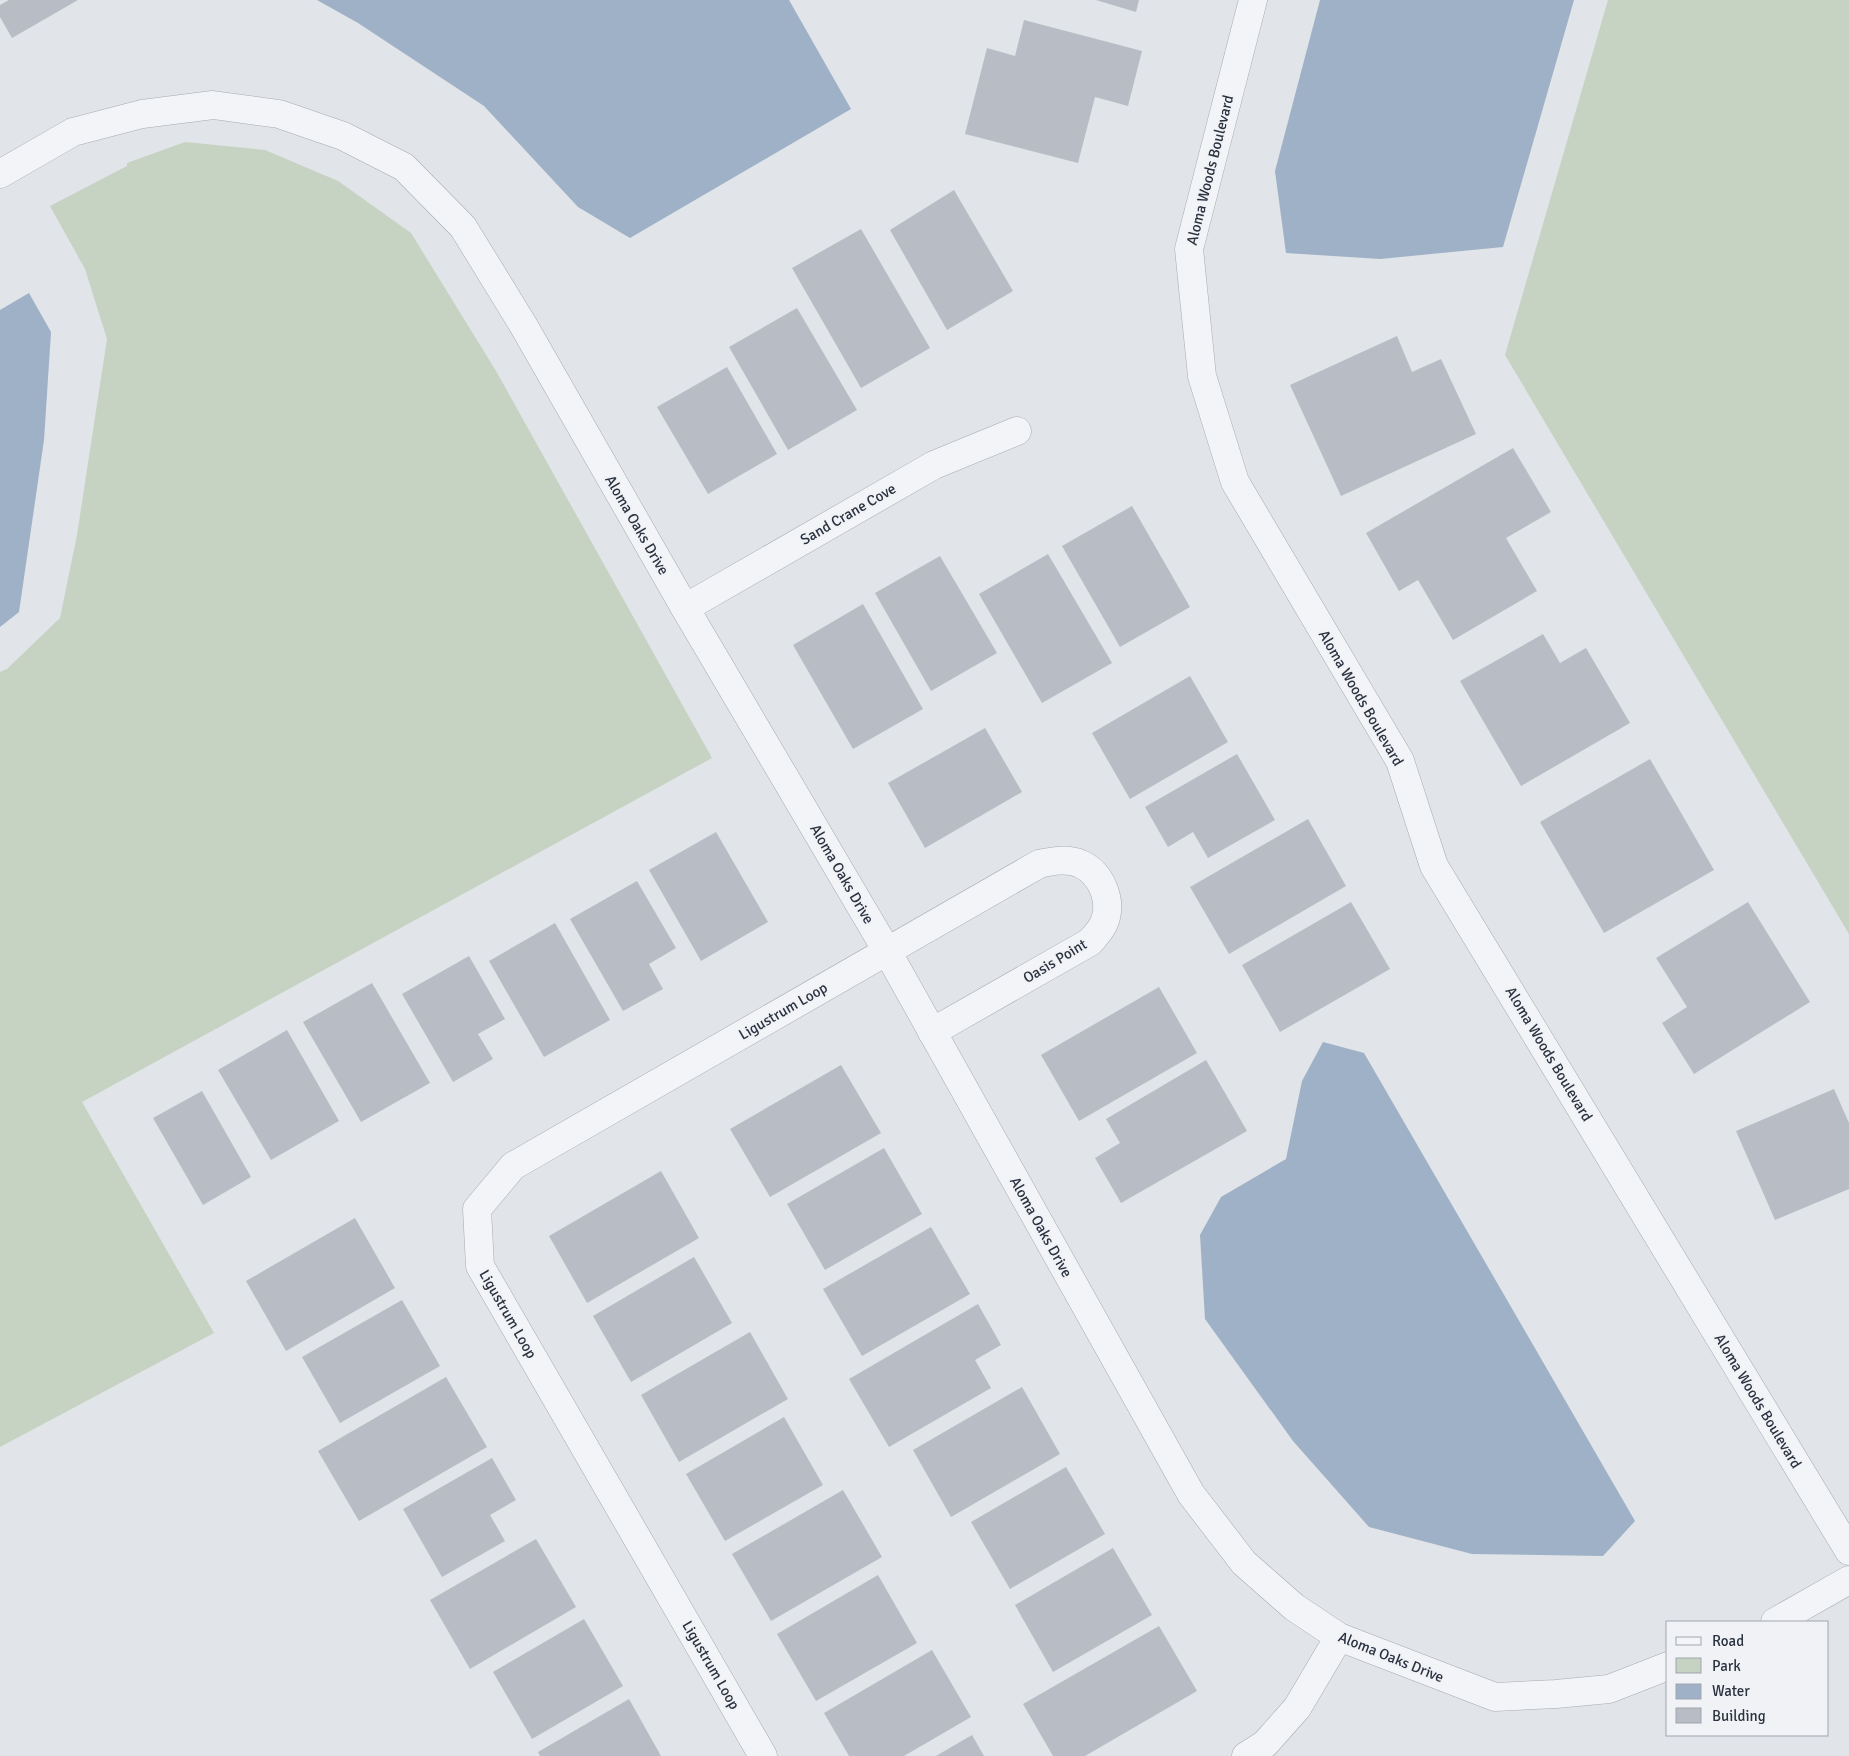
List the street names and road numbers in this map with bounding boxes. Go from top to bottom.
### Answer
street label: Aloma Woods Boulevard [1183,93,1237,247]
street label: Aloma Oaks Drive [601,472,673,578]
street label: Sand Crane Cove [797,479,899,549]
street label: Aloma Woods Boulevard [1315,627,1407,769]
street label: Aloma Oaks Drive [806,821,878,927]
street label: Oasis Point [1020,935,1090,987]
street label: Ligustrum Loop [735,978,831,1044]
street label: Aloma Woods Boulevard [1502,983,1596,1125]
street label: Aloma Oaks Drive [1006,1174,1076,1280]
street label: Ligustrum Loop [475,1266,541,1362]
street label: Aloma Woods Boulevard [1711,1330,1805,1472]
street label: Ligustrum Loop [678,1617,744,1713]
street label: Aloma Oaks Drive [1336,1628,1446,1686]

